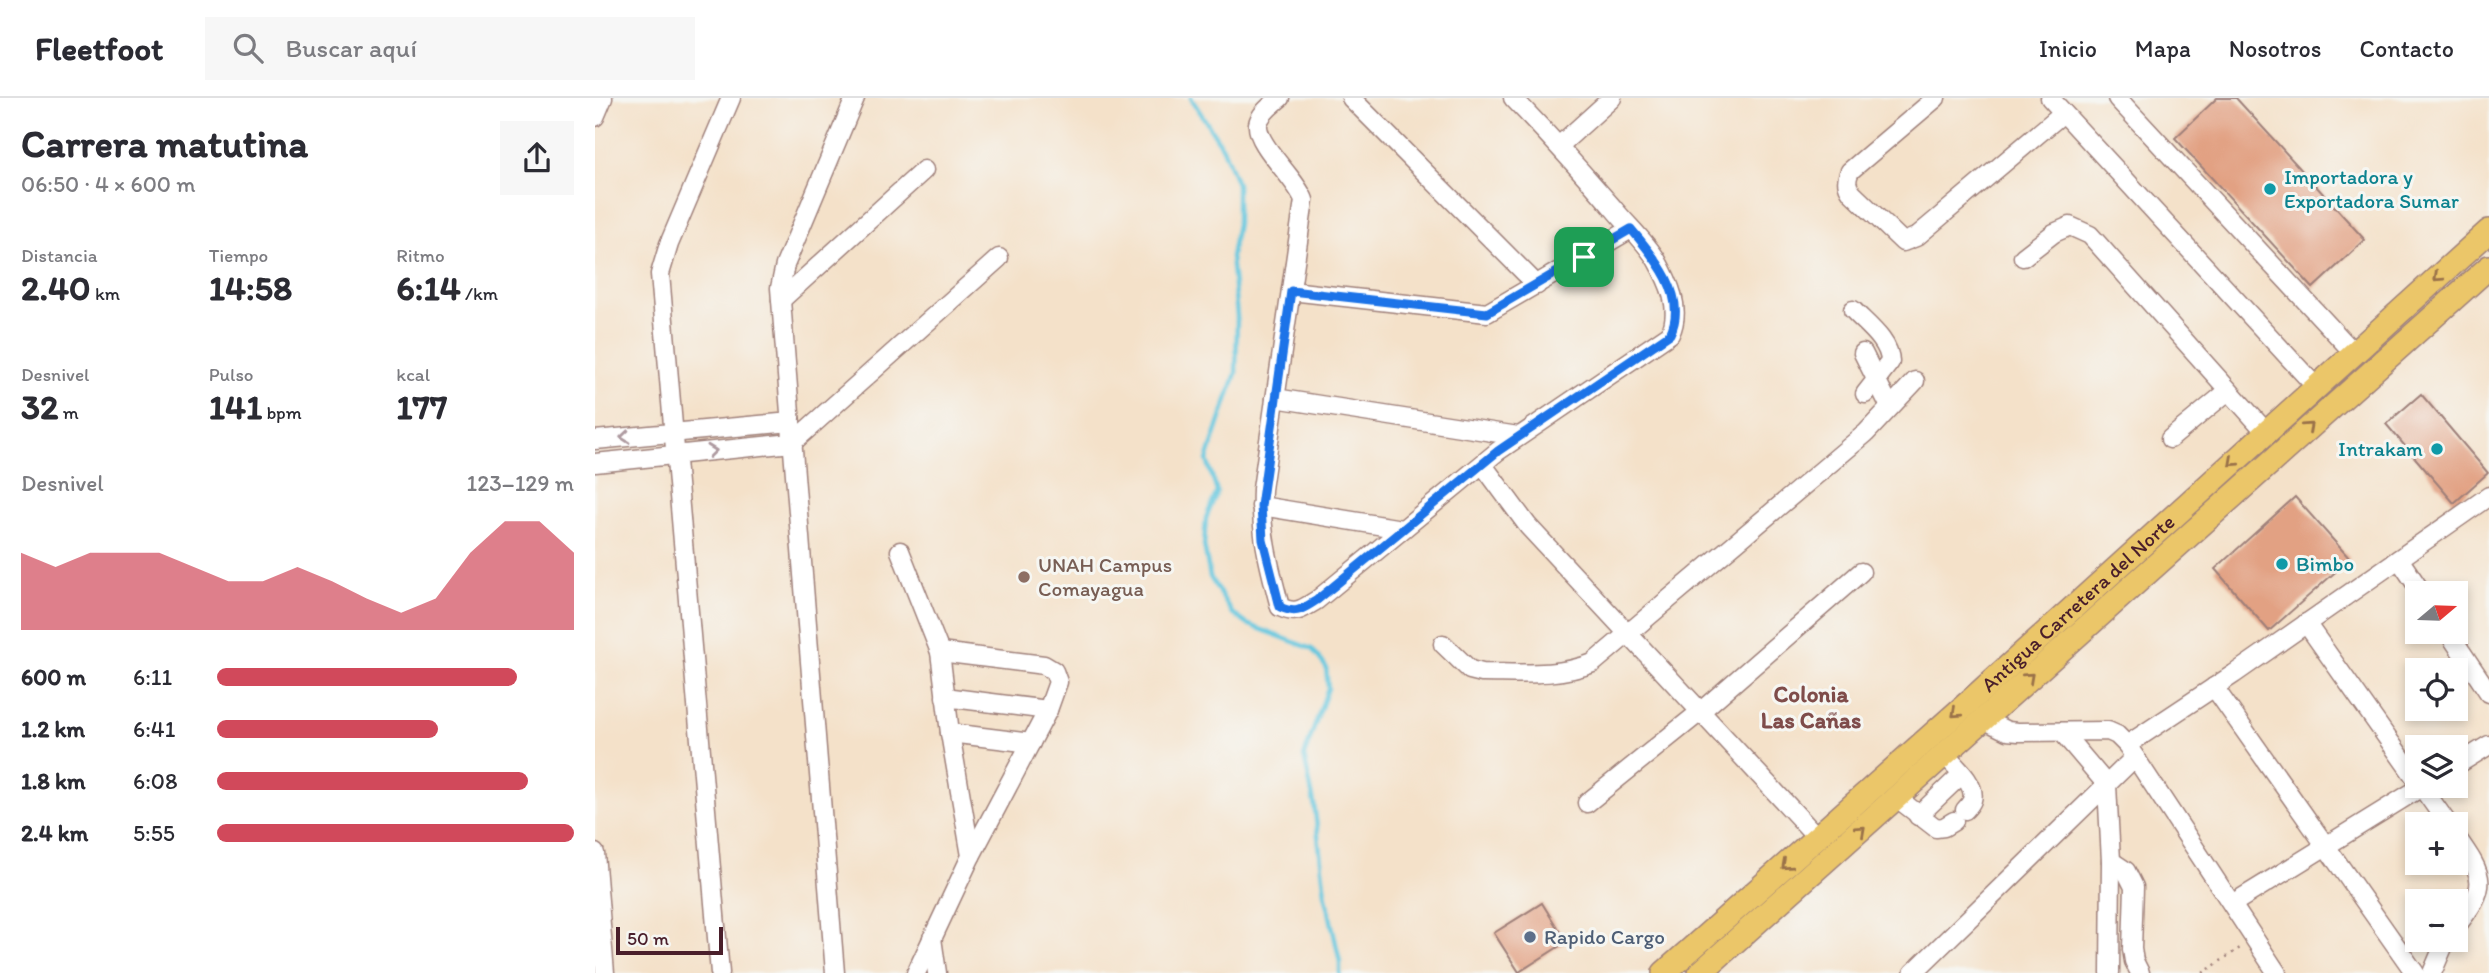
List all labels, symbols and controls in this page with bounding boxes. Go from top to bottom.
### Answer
search box [205,17,695,80]
text: Fleetfoot [35,29,163,68]
icon: search [229,29,267,67]
text: Buscar aquí [285,32,417,64]
text: Inicio [2039,34,2097,63]
text: Mapa [2135,34,2191,63]
text: Nosotros [2229,34,2321,63]
text: Contacto [2359,34,2454,63]
text: Carrera matutina [21,121,308,167]
button: share [500,121,574,195]
place label: Importadora y Exportadora Sumar [2284,164,2459,213]
text: 06:50 · 4 × 600 m [21,170,196,198]
marker: Importadora y Exportadora Sumar [2262,181,2278,197]
pin [1554,227,1614,287]
icon: arrive [1565,238,1603,276]
text: Distancia [21,244,98,267]
text: Tiempo [209,244,268,267]
text: Ritmo [396,244,445,267]
text: 2.40 [21,267,91,309]
text: 14:58 [209,267,292,309]
text: 6:14 [396,267,461,309]
one-way arrow [2433,268,2446,281]
text: km [91,282,120,305]
text: /km [461,282,498,305]
text: Desnivel [21,363,89,386]
text: Pulso [209,363,254,386]
text: kcal [396,363,430,386]
text: 32 [21,386,59,428]
text: 141 [209,386,262,428]
text: 177 [396,386,447,428]
text: m [59,401,79,424]
text: bpm [262,401,302,424]
one-way arrow [2300,423,2313,435]
one-way arrow [619,430,631,445]
place label: Intrakam [2338,436,2423,461]
marker: Intrakam [2429,441,2445,457]
one-way arrow [707,444,718,459]
one-way arrow [2228,454,2241,466]
text: Desnivel [21,469,104,497]
text: 123–129 m [467,469,574,497]
street label: Antigua Carretera del Norte [1976,509,2179,697]
place label: Bimbo [2296,551,2354,576]
place label: UNAH Campus Comayagua [1038,552,1172,601]
marker: Bimbo [2274,556,2290,572]
marker: UNAH Campus Comayagua [1016,569,1032,585]
north arrow [2405,581,2467,644]
map controls [2405,581,2468,952]
button: locate [2405,658,2468,721]
text: 600 m [21,663,86,691]
text: 6:11 [133,663,172,691]
one-way arrow [2021,673,2034,685]
district label: Colonia Las Cañas [1761,680,1861,734]
one-way arrow [1951,705,1964,718]
text: 1.2 km [21,715,85,743]
text: 6:41 [133,715,175,743]
button: layers [2405,735,2468,798]
text: 1.8 km [21,767,86,795]
text: 6:08 [133,767,178,795]
button: + [2405,812,2468,875]
text: 2.4 km [21,819,88,847]
text: 5:55 [133,819,175,847]
one-way arrow [1853,826,1866,838]
one-way arrow [1781,857,1794,869]
button: − [2405,889,2468,952]
scale bar [616,924,723,956]
place label: Rapido Cargo [1544,924,1665,949]
text: 50 m [627,927,669,950]
marker: Rapido Cargo [1522,929,1538,945]

